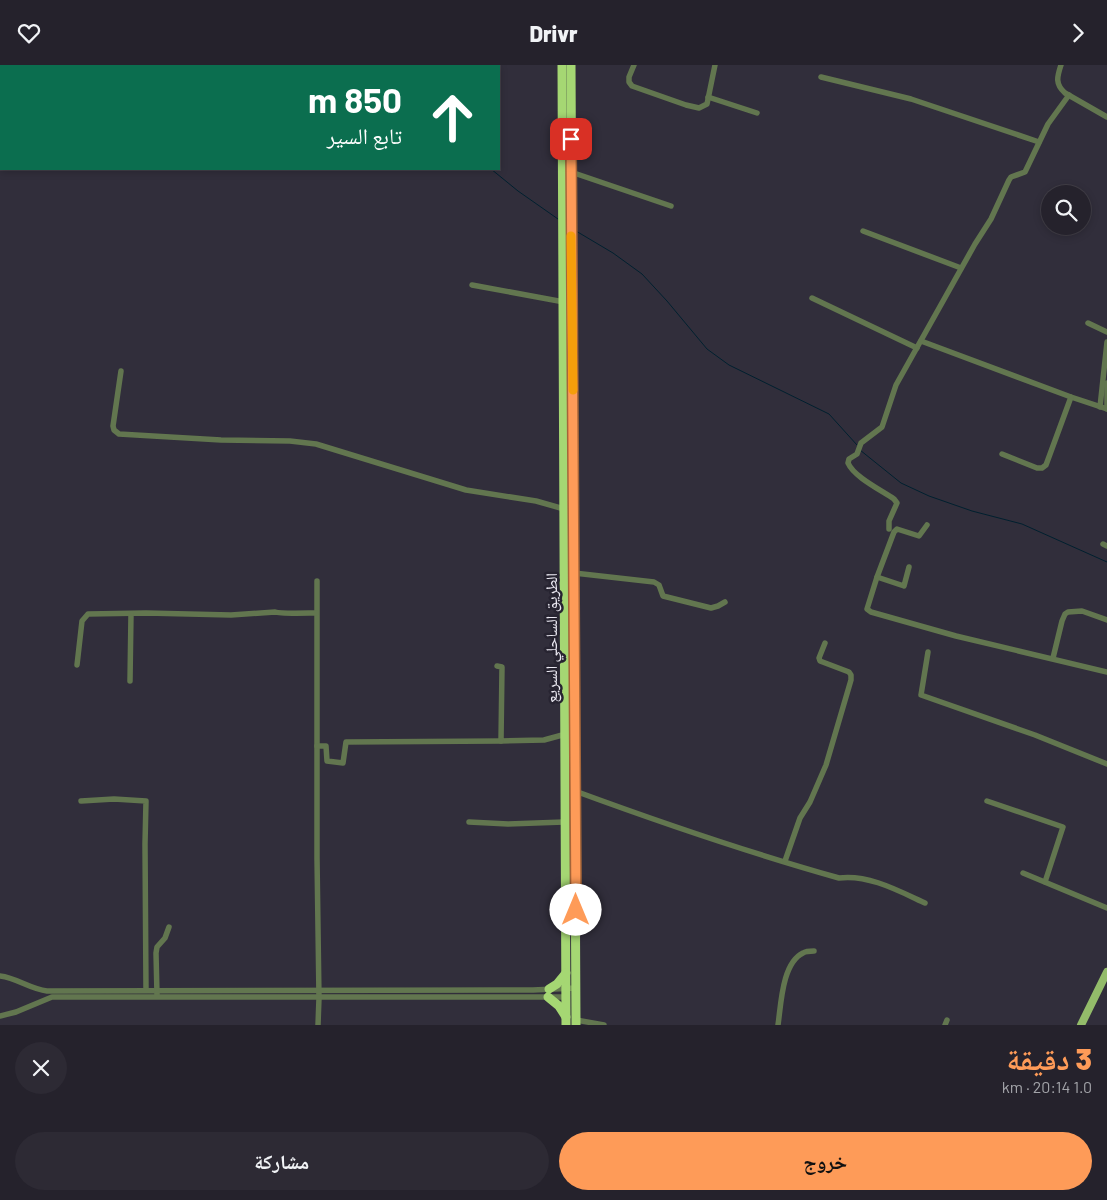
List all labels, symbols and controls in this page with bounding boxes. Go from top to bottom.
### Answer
icon: heart [15,19,43,47]
icon: forward [1064,19,1092,47]
text: Drivr [529,20,578,46]
text: 850 m [308,78,402,120]
icon: ahead [420,85,485,150]
pin [550,118,592,160]
text: تابع السير [327,122,402,148]
icon: arrive [557,125,585,153]
map controls [1041,185,1091,235]
button: search [1041,185,1091,235]
street label: الطريق الساحلي السريع [541,573,564,703]
position arrow [549,883,601,935]
text: 3 دقيقة [1007,1040,1092,1076]
button: close [15,1042,67,1094]
text: 1.0 km · 20:14 [1002,1077,1092,1096]
button: مشاركة [15,1132,549,1190]
button: خروج [559,1132,1092,1190]

